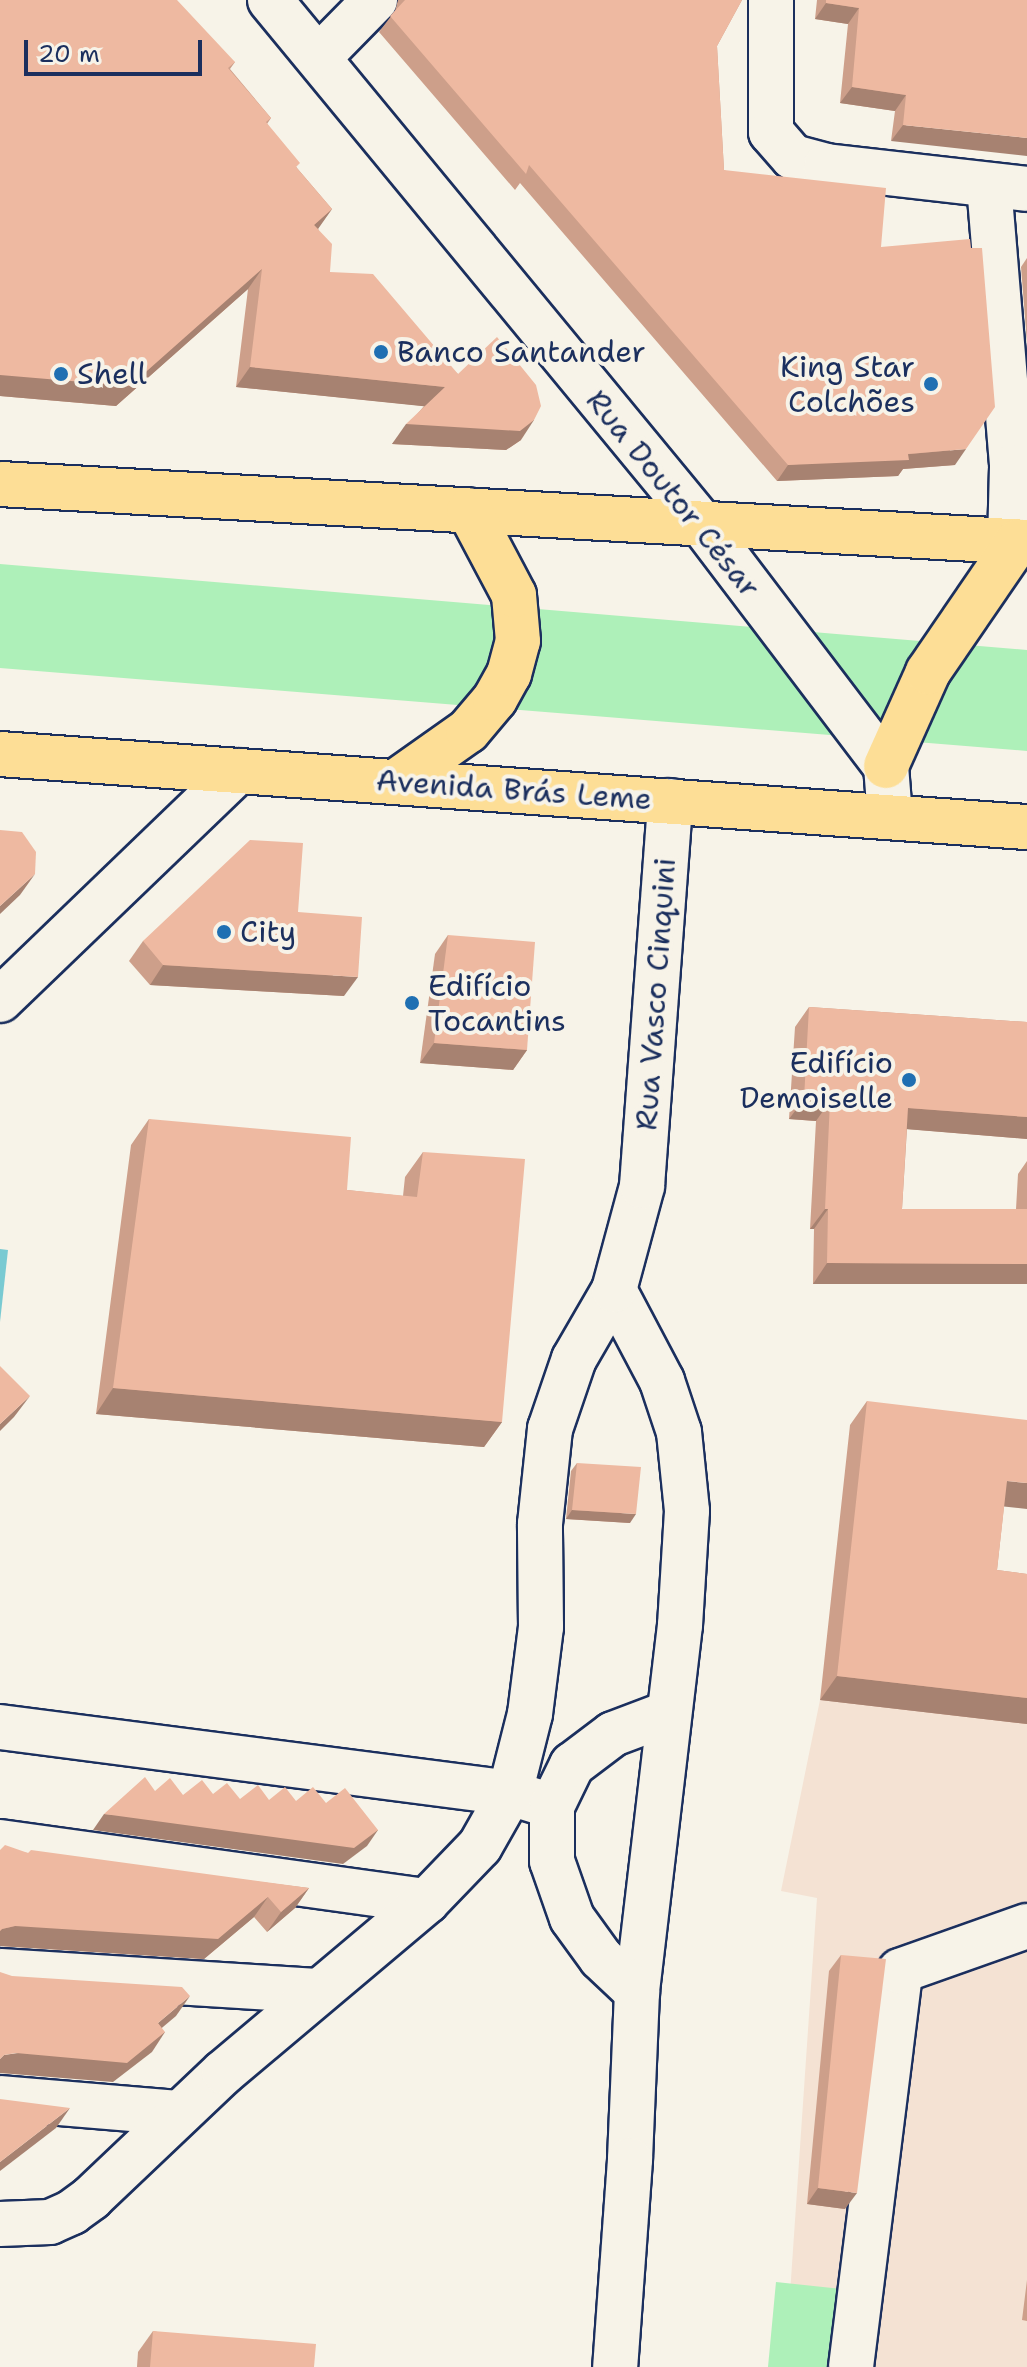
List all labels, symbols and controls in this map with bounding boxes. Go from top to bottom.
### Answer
scale bar [28,24,206,74]
text: 20 m [38,38,100,70]
place label: Banco Santander [397,334,646,370]
marker: Banco Santander [372,343,390,361]
place label: King Star Colchões [780,349,915,420]
place label: Shell [77,356,147,392]
marker: Shell [52,365,70,383]
marker: King Star Colchões [922,375,940,393]
street label: Rua Doutor César [578,383,768,605]
street label: Avenida Brás Leme [375,762,653,818]
street label: Rua Vasco Cinquini [629,856,683,1132]
place label: City [240,914,296,950]
marker: City [215,923,233,941]
place label: Edifício Tocantins [428,968,566,1038]
marker: Edifício Tocantins [403,994,421,1012]
place label: Edifício Demoiselle [740,1045,893,1116]
marker: Edifício Demoiselle [900,1071,918,1089]

